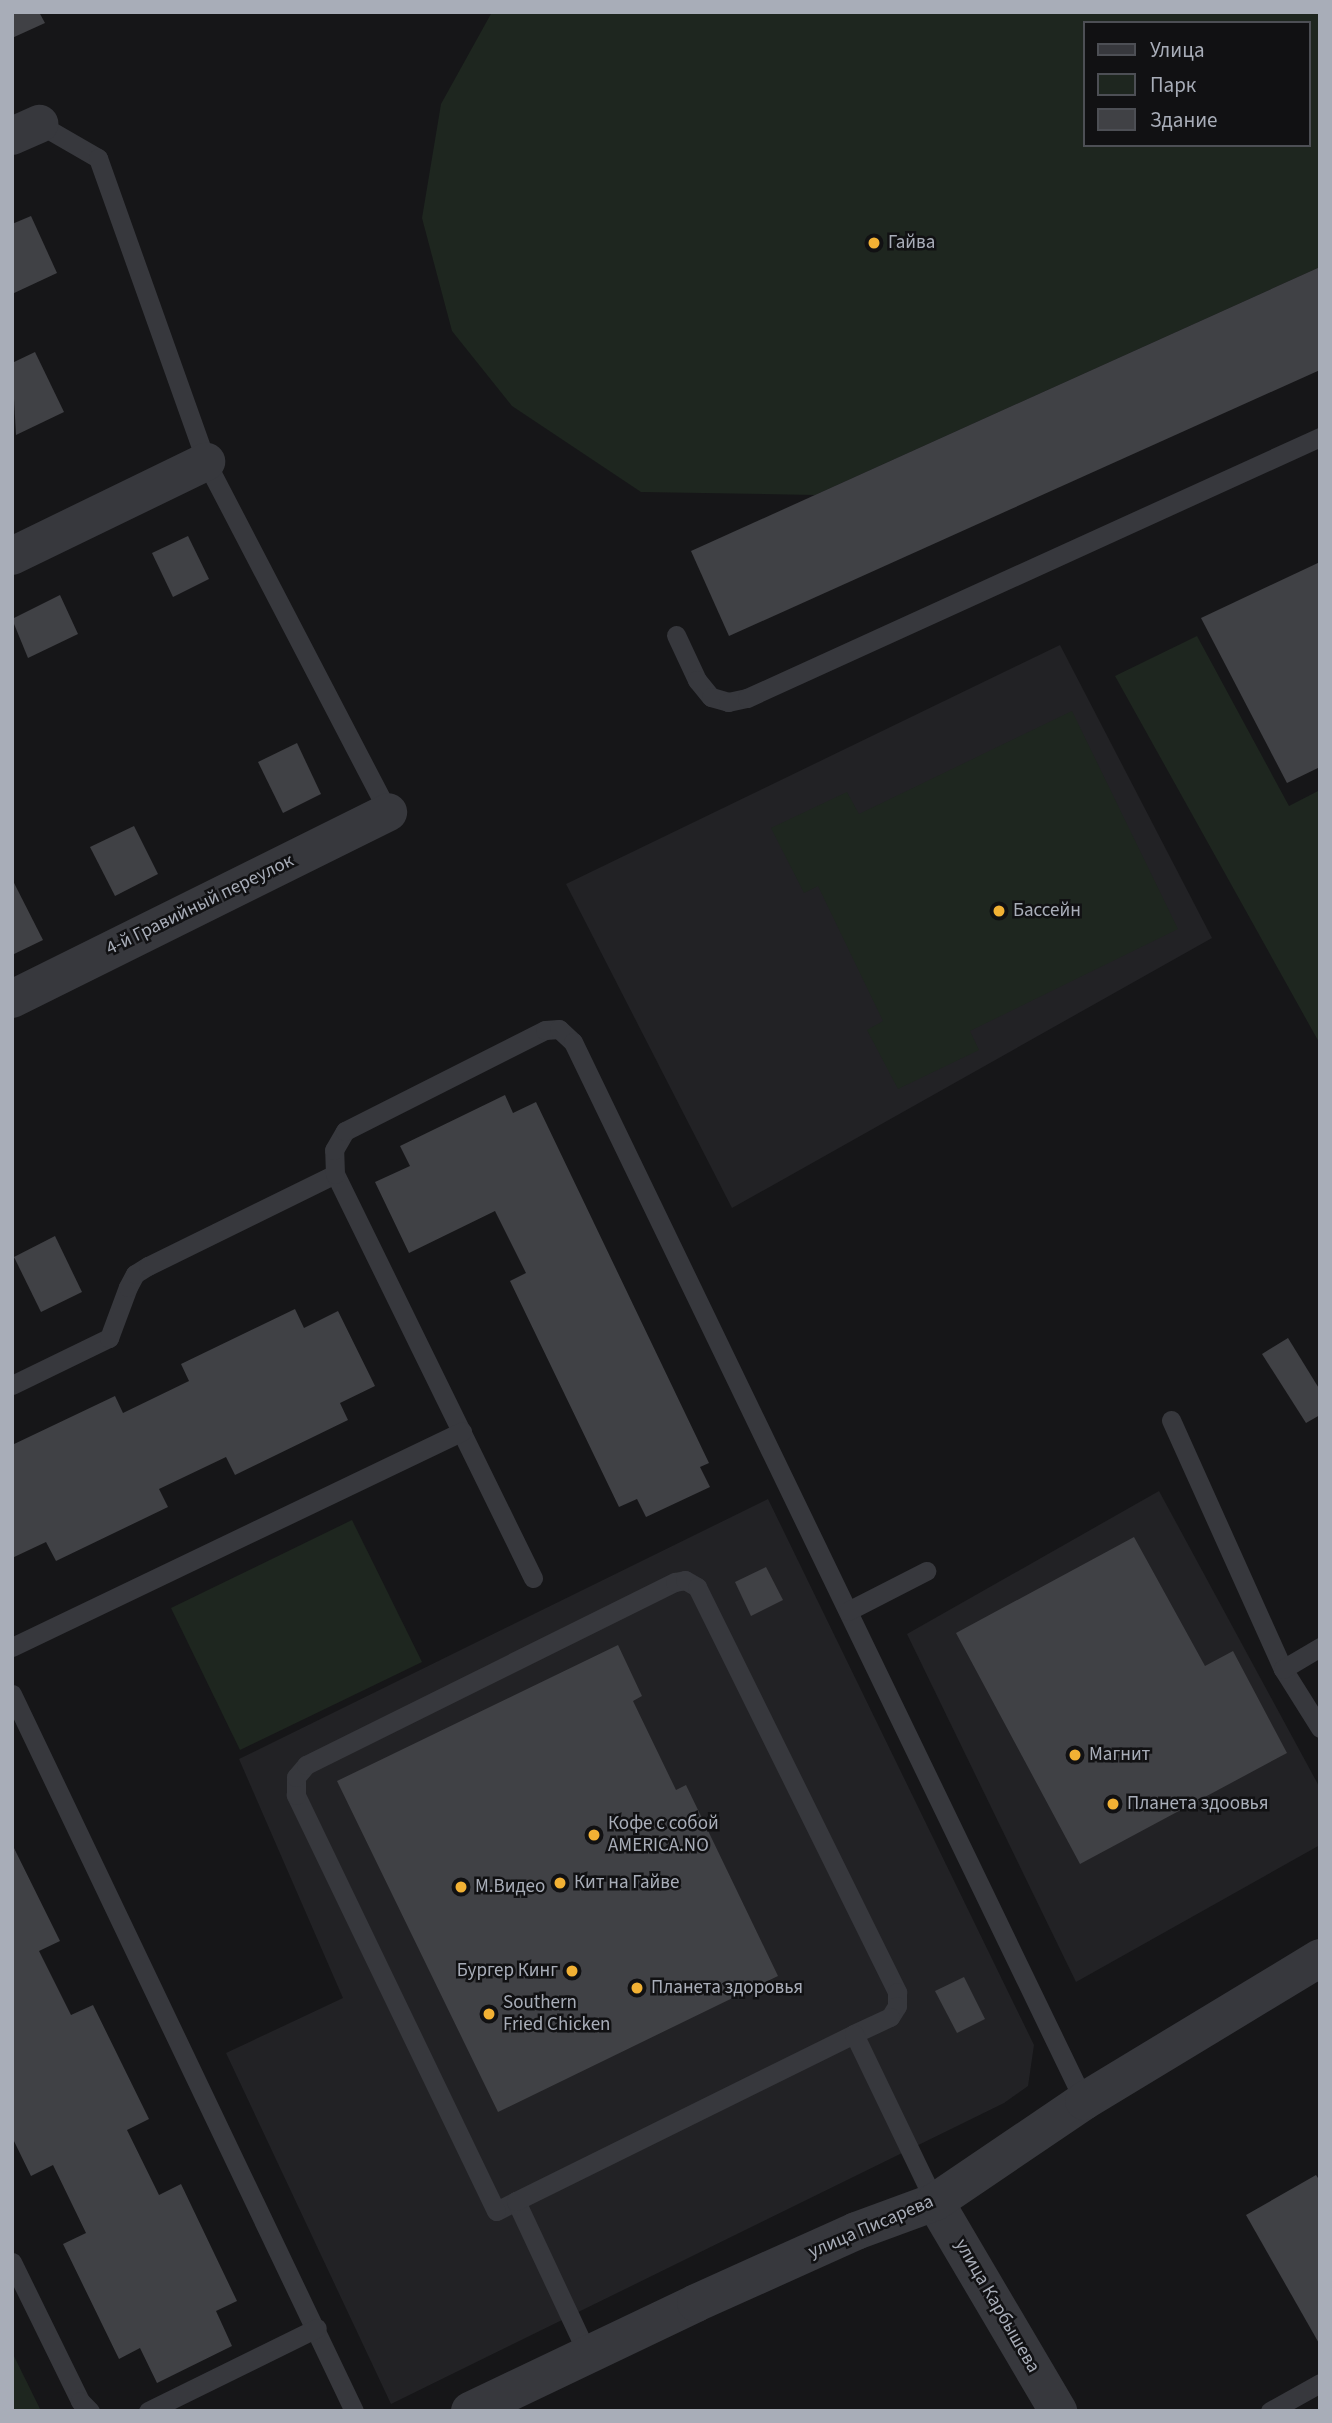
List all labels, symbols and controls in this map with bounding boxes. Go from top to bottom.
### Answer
legend [1084,21,1311,147]
text: Улица [1150,35,1205,65]
text: Парк [1150,70,1196,100]
text: Здание [1150,105,1218,135]
place label: Гайва [888,232,935,254]
marker: Гайва [866,235,882,251]
street label: 4-й Гравийный переулок [103,850,297,960]
place label: Бассейн [1013,900,1081,922]
marker: Бассейн [991,903,1007,919]
place label: Магнит [1089,1744,1150,1766]
marker: Магнит [1067,1747,1083,1763]
place label: Планета здоовья [1127,1793,1269,1815]
marker: Планета здоовья [1105,1796,1121,1812]
place label: Кофе с собой AMERICA.NO [608,1813,719,1857]
marker: Кофе с собой AMERICA.NO [586,1827,602,1843]
place label: Кит на Гайве [574,1872,679,1894]
marker: Кит на Гайве [552,1875,568,1891]
place label: М.Видео [475,1876,545,1898]
marker: М.Видео [453,1879,469,1895]
place label: Бургер Кинг [457,1960,558,1982]
marker: Бургер Кинг [564,1963,580,1979]
place label: Планета здоровья [651,1977,803,1999]
marker: Планета здоровья [629,1980,645,1996]
place label: Southern Fried Chicken [503,1992,610,2036]
marker: Southern Fried Chicken [481,2006,497,2022]
street label: улица Писарева [805,2190,937,2264]
street label: улица Карбышева [949,2235,1045,2377]

